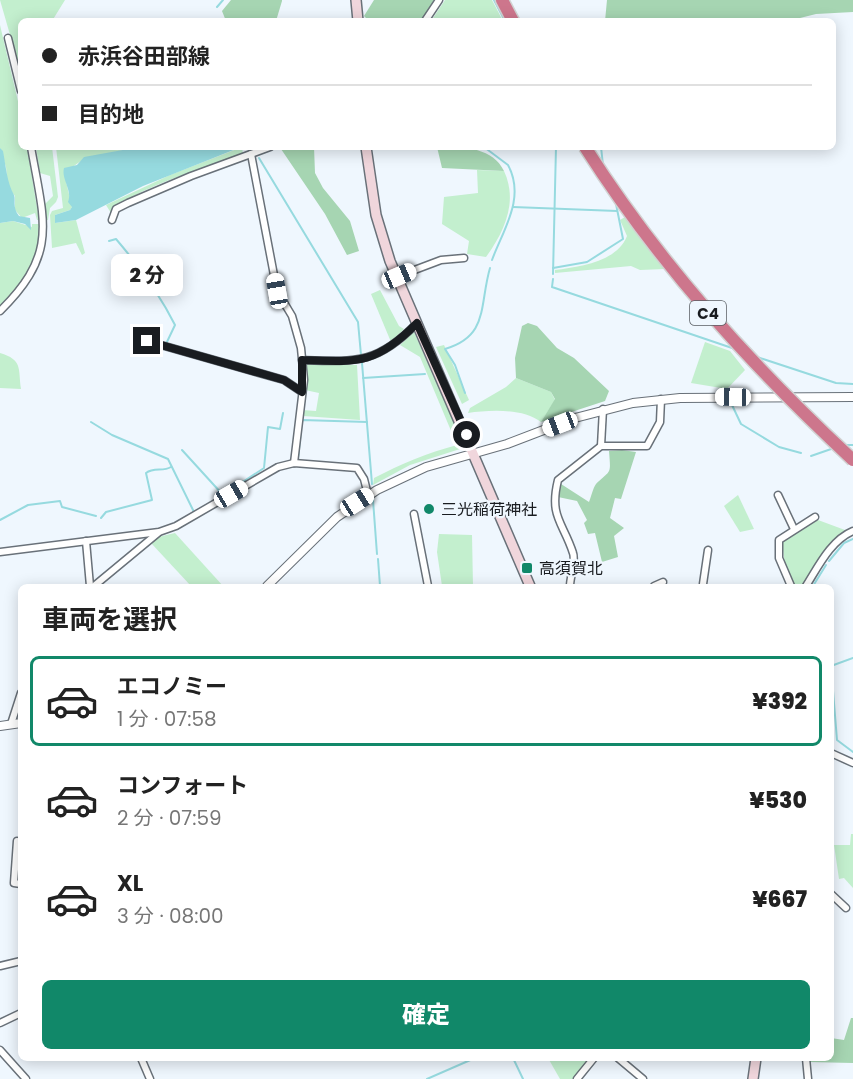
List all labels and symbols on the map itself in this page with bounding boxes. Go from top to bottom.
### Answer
callout: 2 分 [111,254,183,296]
car [379,261,419,291]
car [265,272,289,310]
road number: C4 [690,301,726,325]
route end [133,327,160,354]
car [715,388,751,406]
car [540,409,580,439]
route start [453,421,480,448]
car [211,477,251,511]
car [337,485,377,519]
place label: 三光稲荷神社 [441,498,537,521]
marker: 三光稲荷神社 [422,502,436,516]
place label: 高須賀北 [539,557,603,580]
marker: 高須賀北 [520,561,534,575]

